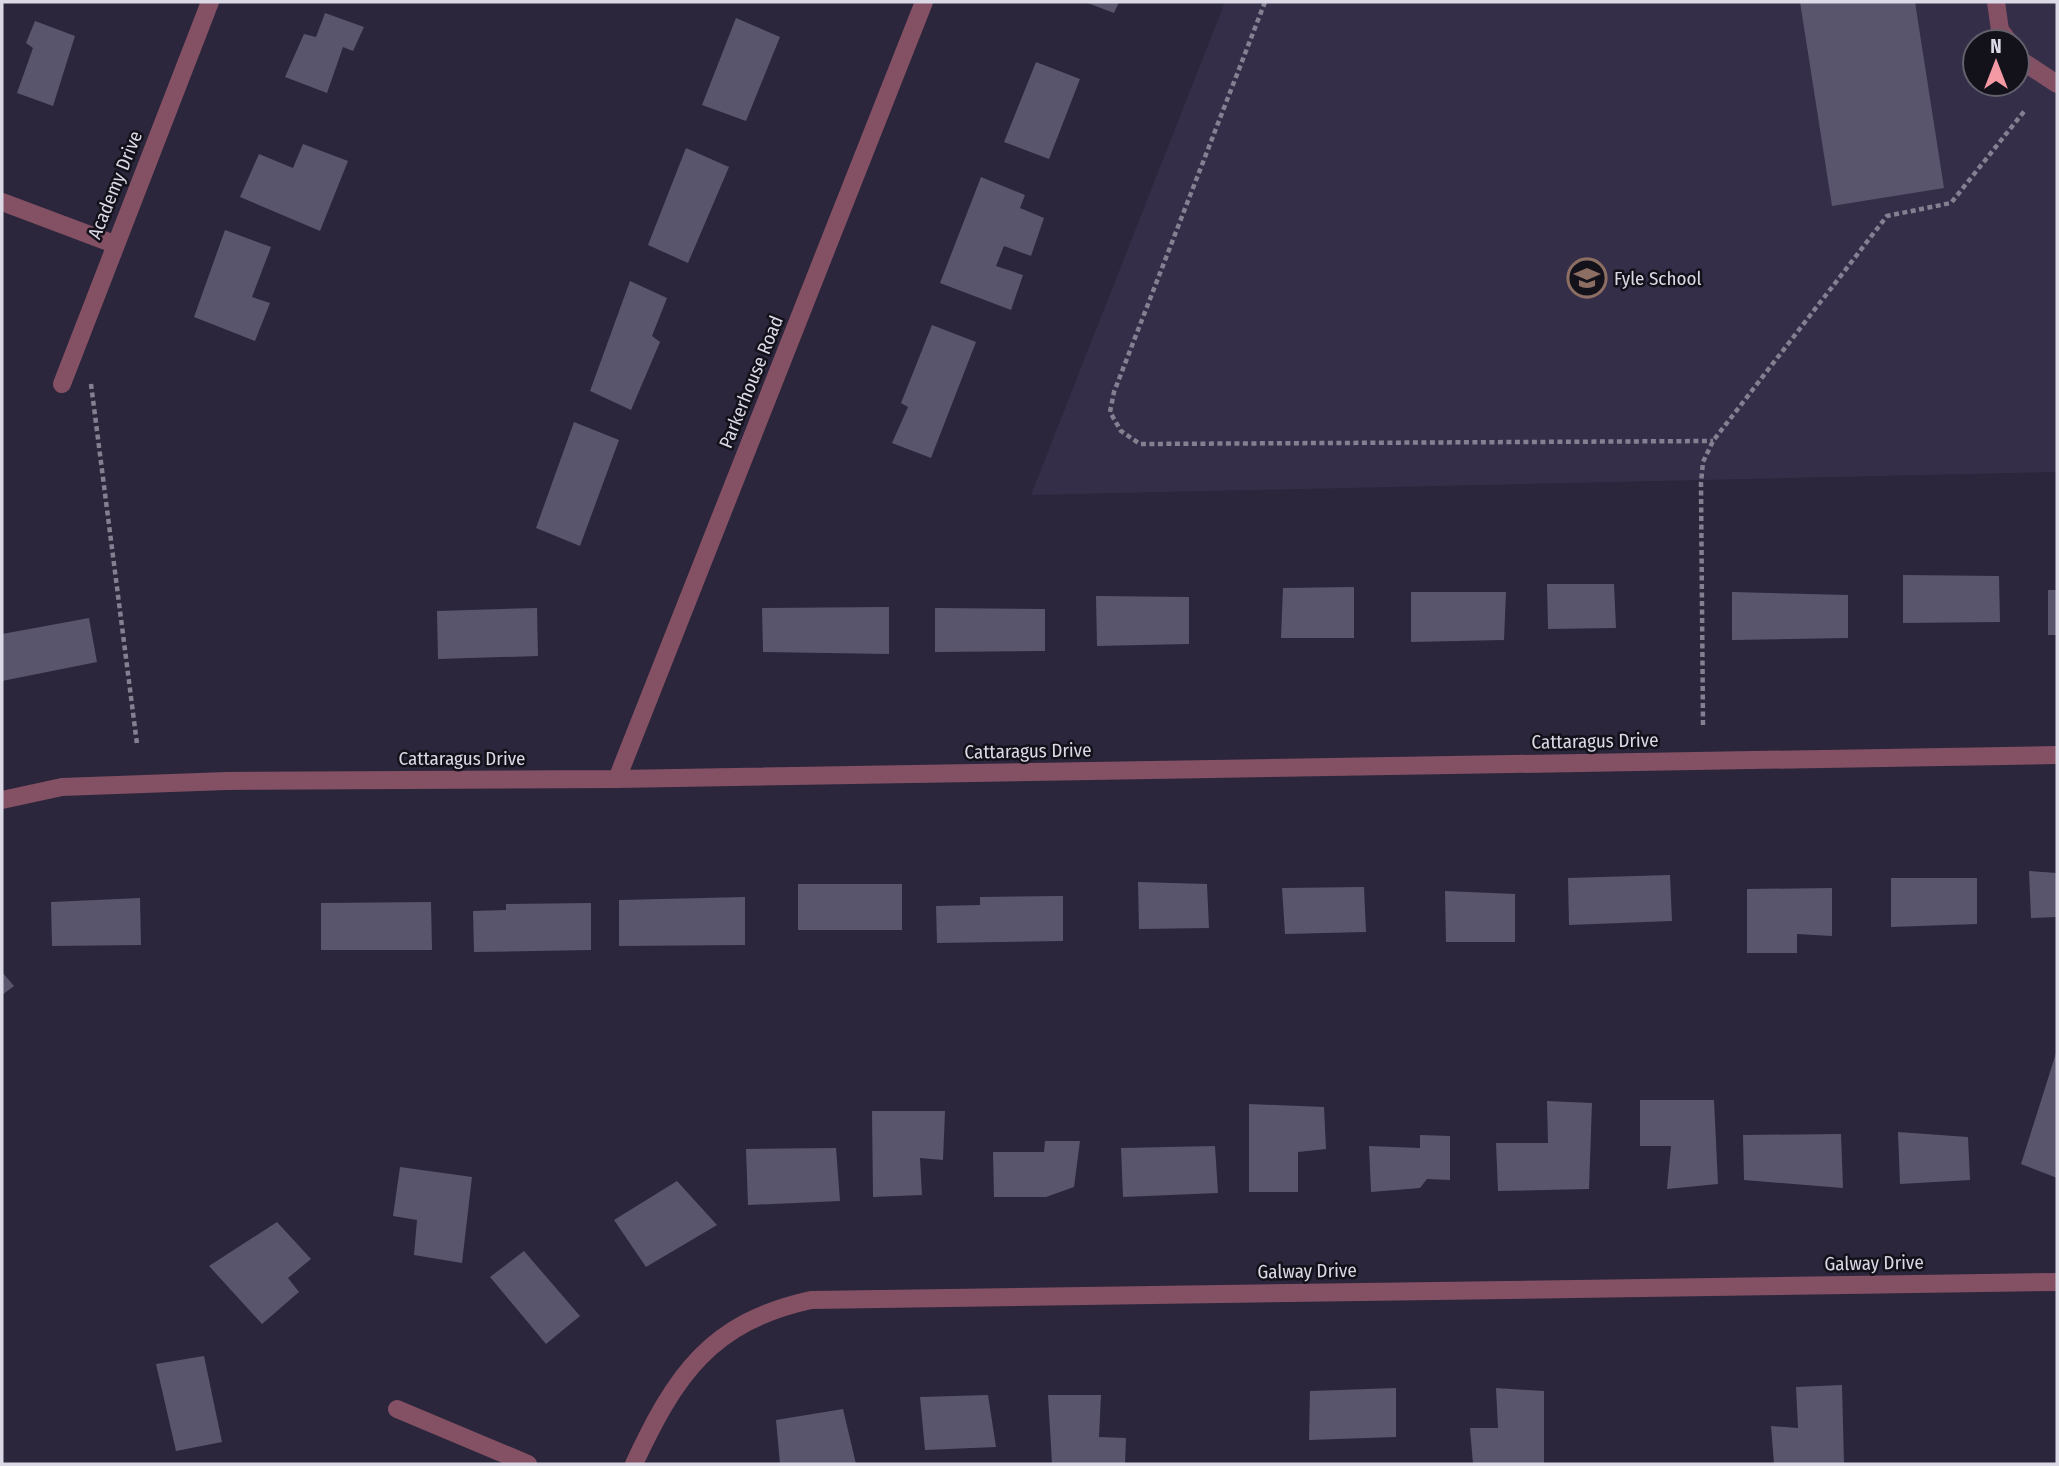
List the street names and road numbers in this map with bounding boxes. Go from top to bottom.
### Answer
street label: Academy Drive [83,128,147,242]
street label: Parkerhouse Road [714,312,788,452]
street label: Cattaragus Drive [1531,728,1659,754]
street label: Cattaragus Drive [964,738,1092,764]
street label: Cattaragus Drive [398,747,526,770]
street label: Galway Drive [1824,1251,1924,1275]
street label: Galway Drive [1257,1259,1357,1283]

